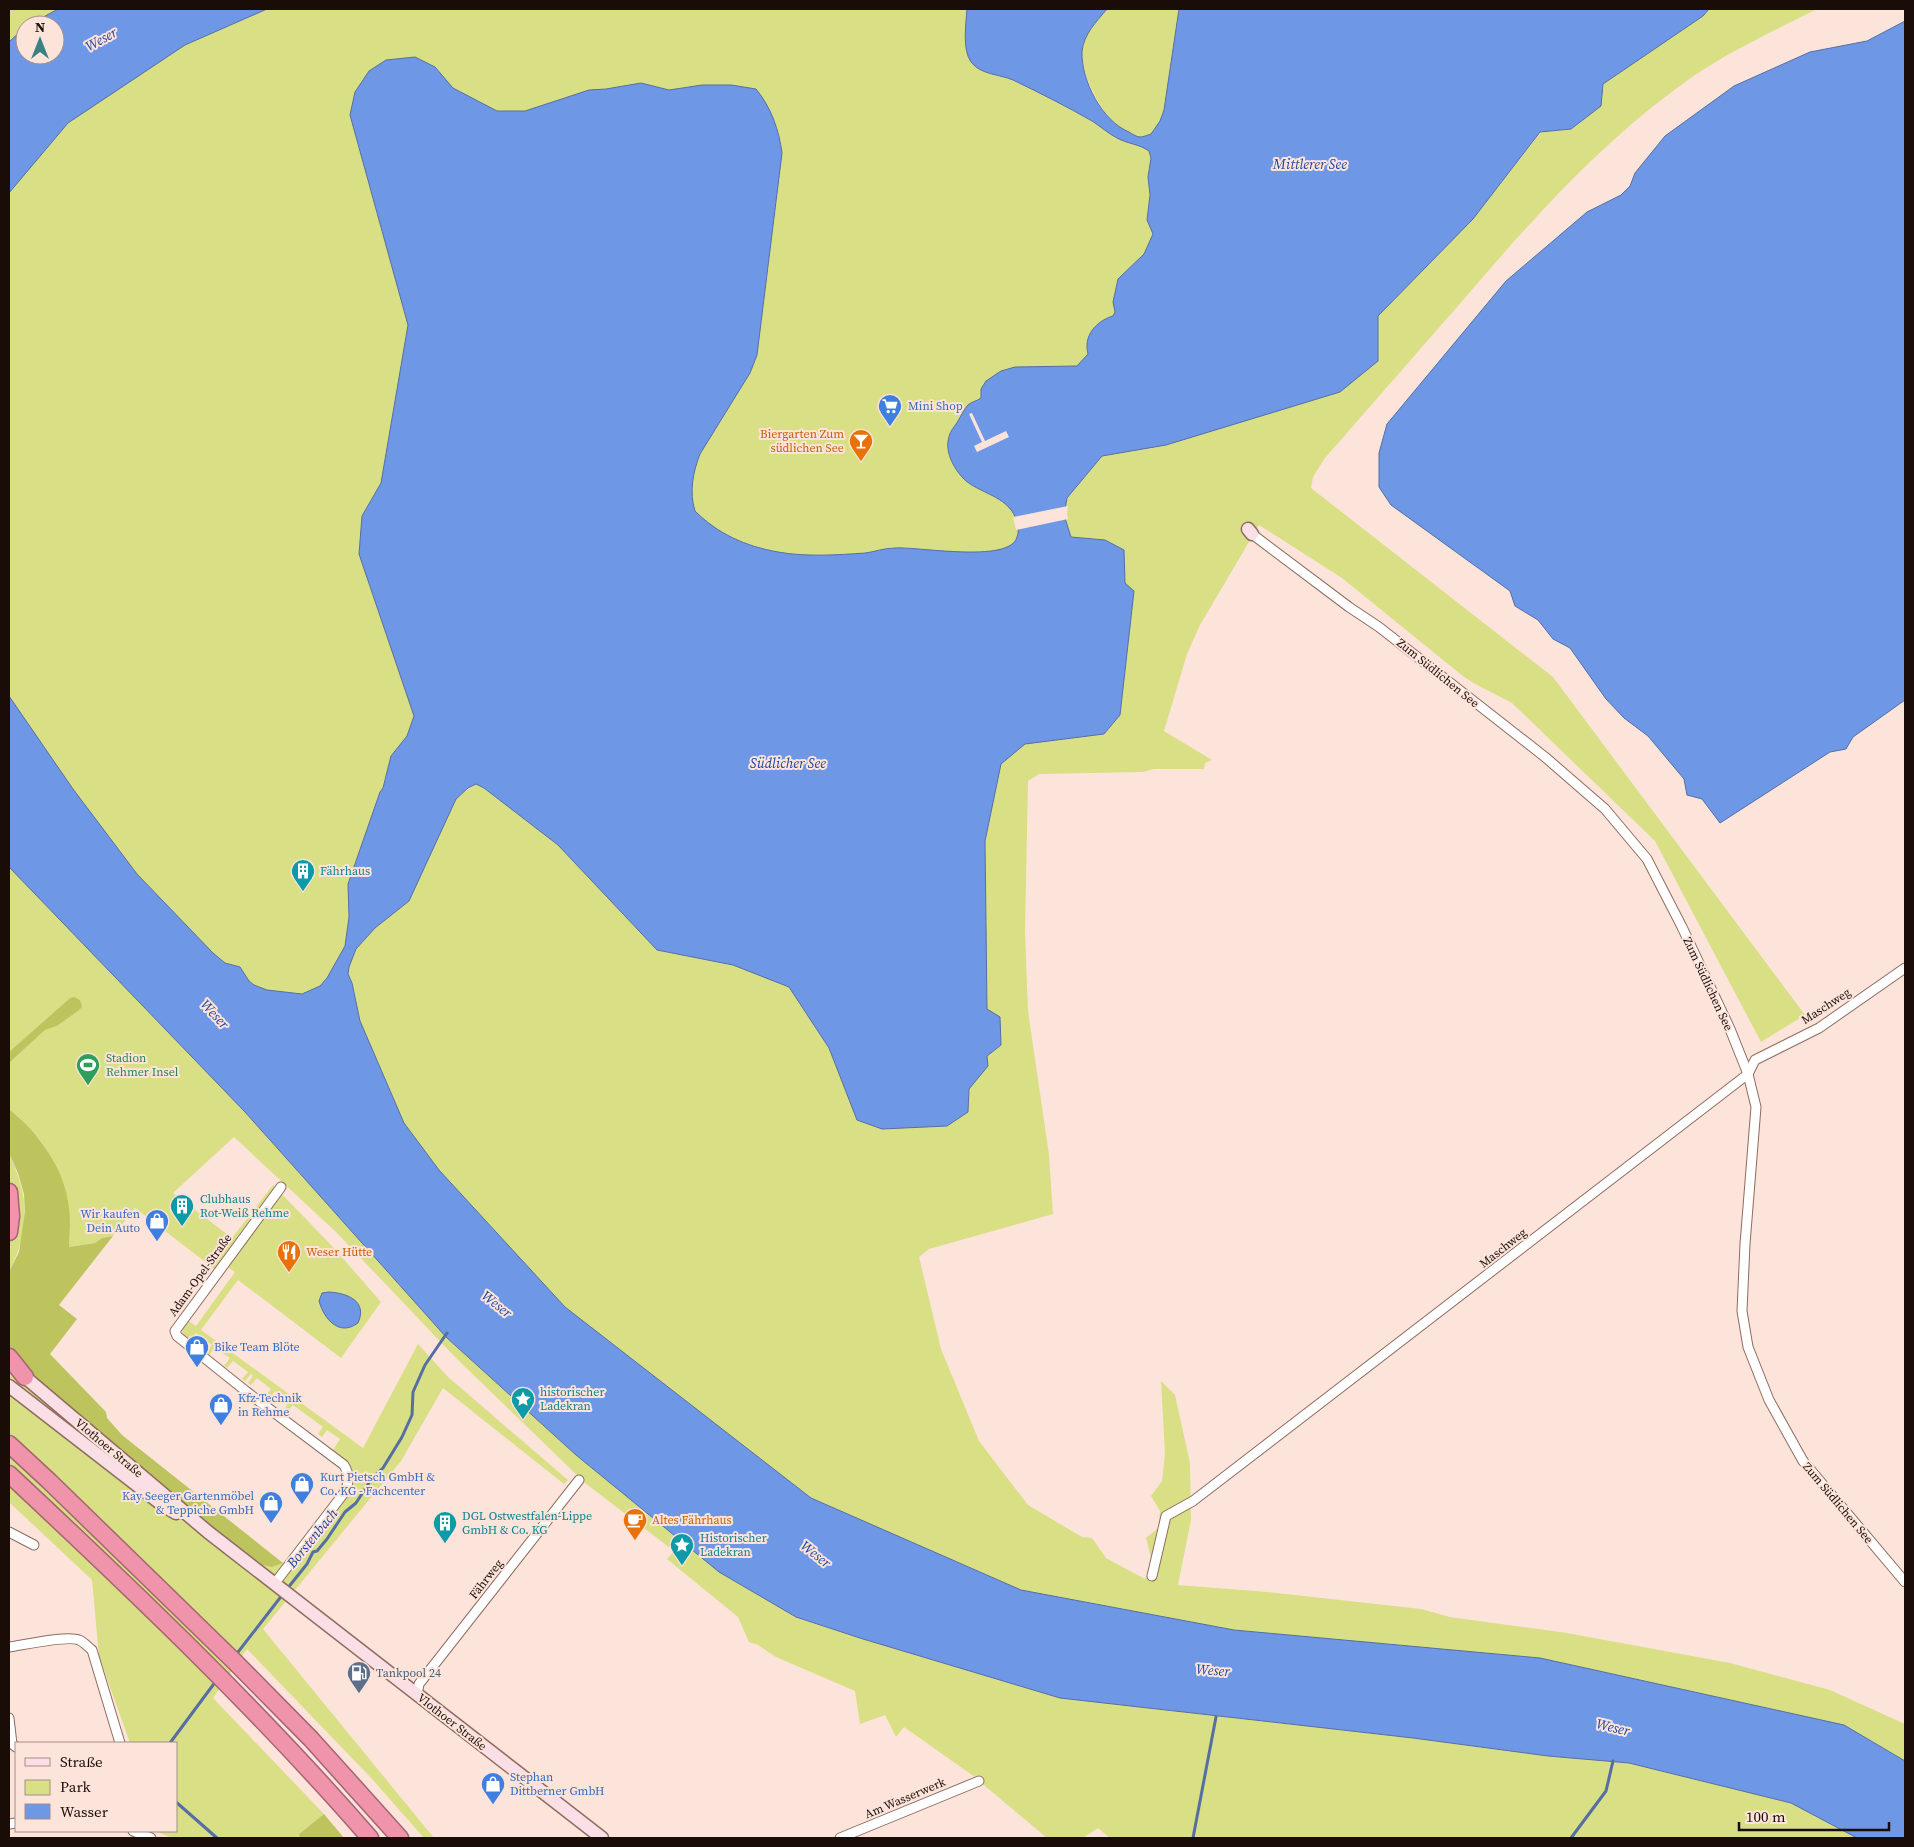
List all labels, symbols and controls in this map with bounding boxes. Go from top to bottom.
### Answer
north arrow [15,15,65,65]
text: N [35,17,45,37]
water label: Weser [81,22,121,56]
water label: Mittlerer See [1272,154,1347,174]
supermarket icon: Mini Shop [877,393,903,427]
place label: Mini Shop [908,398,963,414]
place label: Biergarten Zum südlichen See [760,426,844,456]
bar icon: Biergarten Zum südlichen See [848,428,874,462]
street label: Zum Südlichen See [1394,635,1482,711]
water label: Südlicher See [750,753,826,773]
building icon: Fährhaus [290,858,316,892]
place label: Fährhaus [320,863,370,879]
street label: Zum Südlichen See [1679,935,1737,1033]
street label: Maschweg [1798,984,1854,1028]
water label: Weser [196,995,234,1033]
place label: Stadion Rehmer Insel [106,1050,179,1080]
sports icon: Stadion Rehmer Insel [75,1052,101,1086]
place label: Clubhaus Rot-Weiß Rehme [200,1191,289,1221]
building icon: Clubhaus Rot-Weiß Rehme [169,1193,195,1227]
place label: Wir kaufen Dein Auto [80,1206,140,1236]
shop icon: Wir kaufen Dein Auto [144,1208,170,1242]
street label: Maschweg [1476,1225,1530,1271]
street label: Adam-Opel-Straße [165,1231,235,1319]
restaurant icon: Weser Hütte [276,1239,302,1273]
place label: Weser Hütte [306,1244,372,1260]
water label: Weser [478,1286,517,1323]
shop icon: Bike Team Blöte [184,1334,210,1368]
place label: Bike Team Blöte [214,1339,300,1355]
place label: historischer Ladekran [540,1384,604,1414]
place icon: historischer Ladekran [510,1386,536,1420]
place label: Kfz-Technik in Rehme [238,1390,302,1420]
shop icon: Kfz-Technik in Rehme [208,1392,234,1426]
street label: Vlothoer Straße [72,1415,146,1481]
street label: Zum Südlichen See [1799,1459,1877,1547]
place label: Kurt Pietsch GmbH & Co. KG - Fachcenter [320,1469,435,1499]
shop icon: Kurt Pietsch GmbH & Co. KG - Fachcenter [289,1471,315,1505]
place label: Kay Seeger Gartenmöbel & Teppiche GmbH [122,1488,254,1518]
shop icon: Kay Seeger Gartenmöbel & Teppiche GmbH [258,1490,284,1524]
water label: Borstenbach [281,1504,342,1573]
cafe icon: Altes Fährhaus [622,1507,648,1541]
place label: DGL Ostwestfalen-Lippe GmbH & Co. KG [462,1508,592,1538]
building icon: DGL Ostwestfalen-Lippe GmbH & Co. KG [432,1510,458,1544]
place label: Altes Fährhaus [652,1512,732,1528]
place label: Historischer Ladekran [700,1530,767,1560]
place icon: Historischer Ladekran [669,1532,695,1566]
water label: Weser [797,1536,836,1573]
street label: Fährweg [465,1556,507,1602]
water label: Weser [1195,1659,1231,1681]
fuel station icon: Tankpool 24 [346,1660,372,1694]
place label: Tankpool 24 [376,1665,441,1681]
street label: Vlothoer Straße [414,1690,490,1754]
water label: Weser [1594,1713,1632,1741]
legend [15,1742,178,1832]
text: Straße [60,1751,103,1772]
place label: Stephan Dittberner GmbH [510,1769,605,1799]
shop icon: Stephan Dittberner GmbH [480,1771,506,1805]
street label: Am Wasserwerk [862,1774,948,1822]
text: Park [60,1776,92,1797]
scale bar [1739,1800,1889,1832]
text: Wasser [60,1801,109,1822]
text: 100 m [1746,1806,1786,1827]

